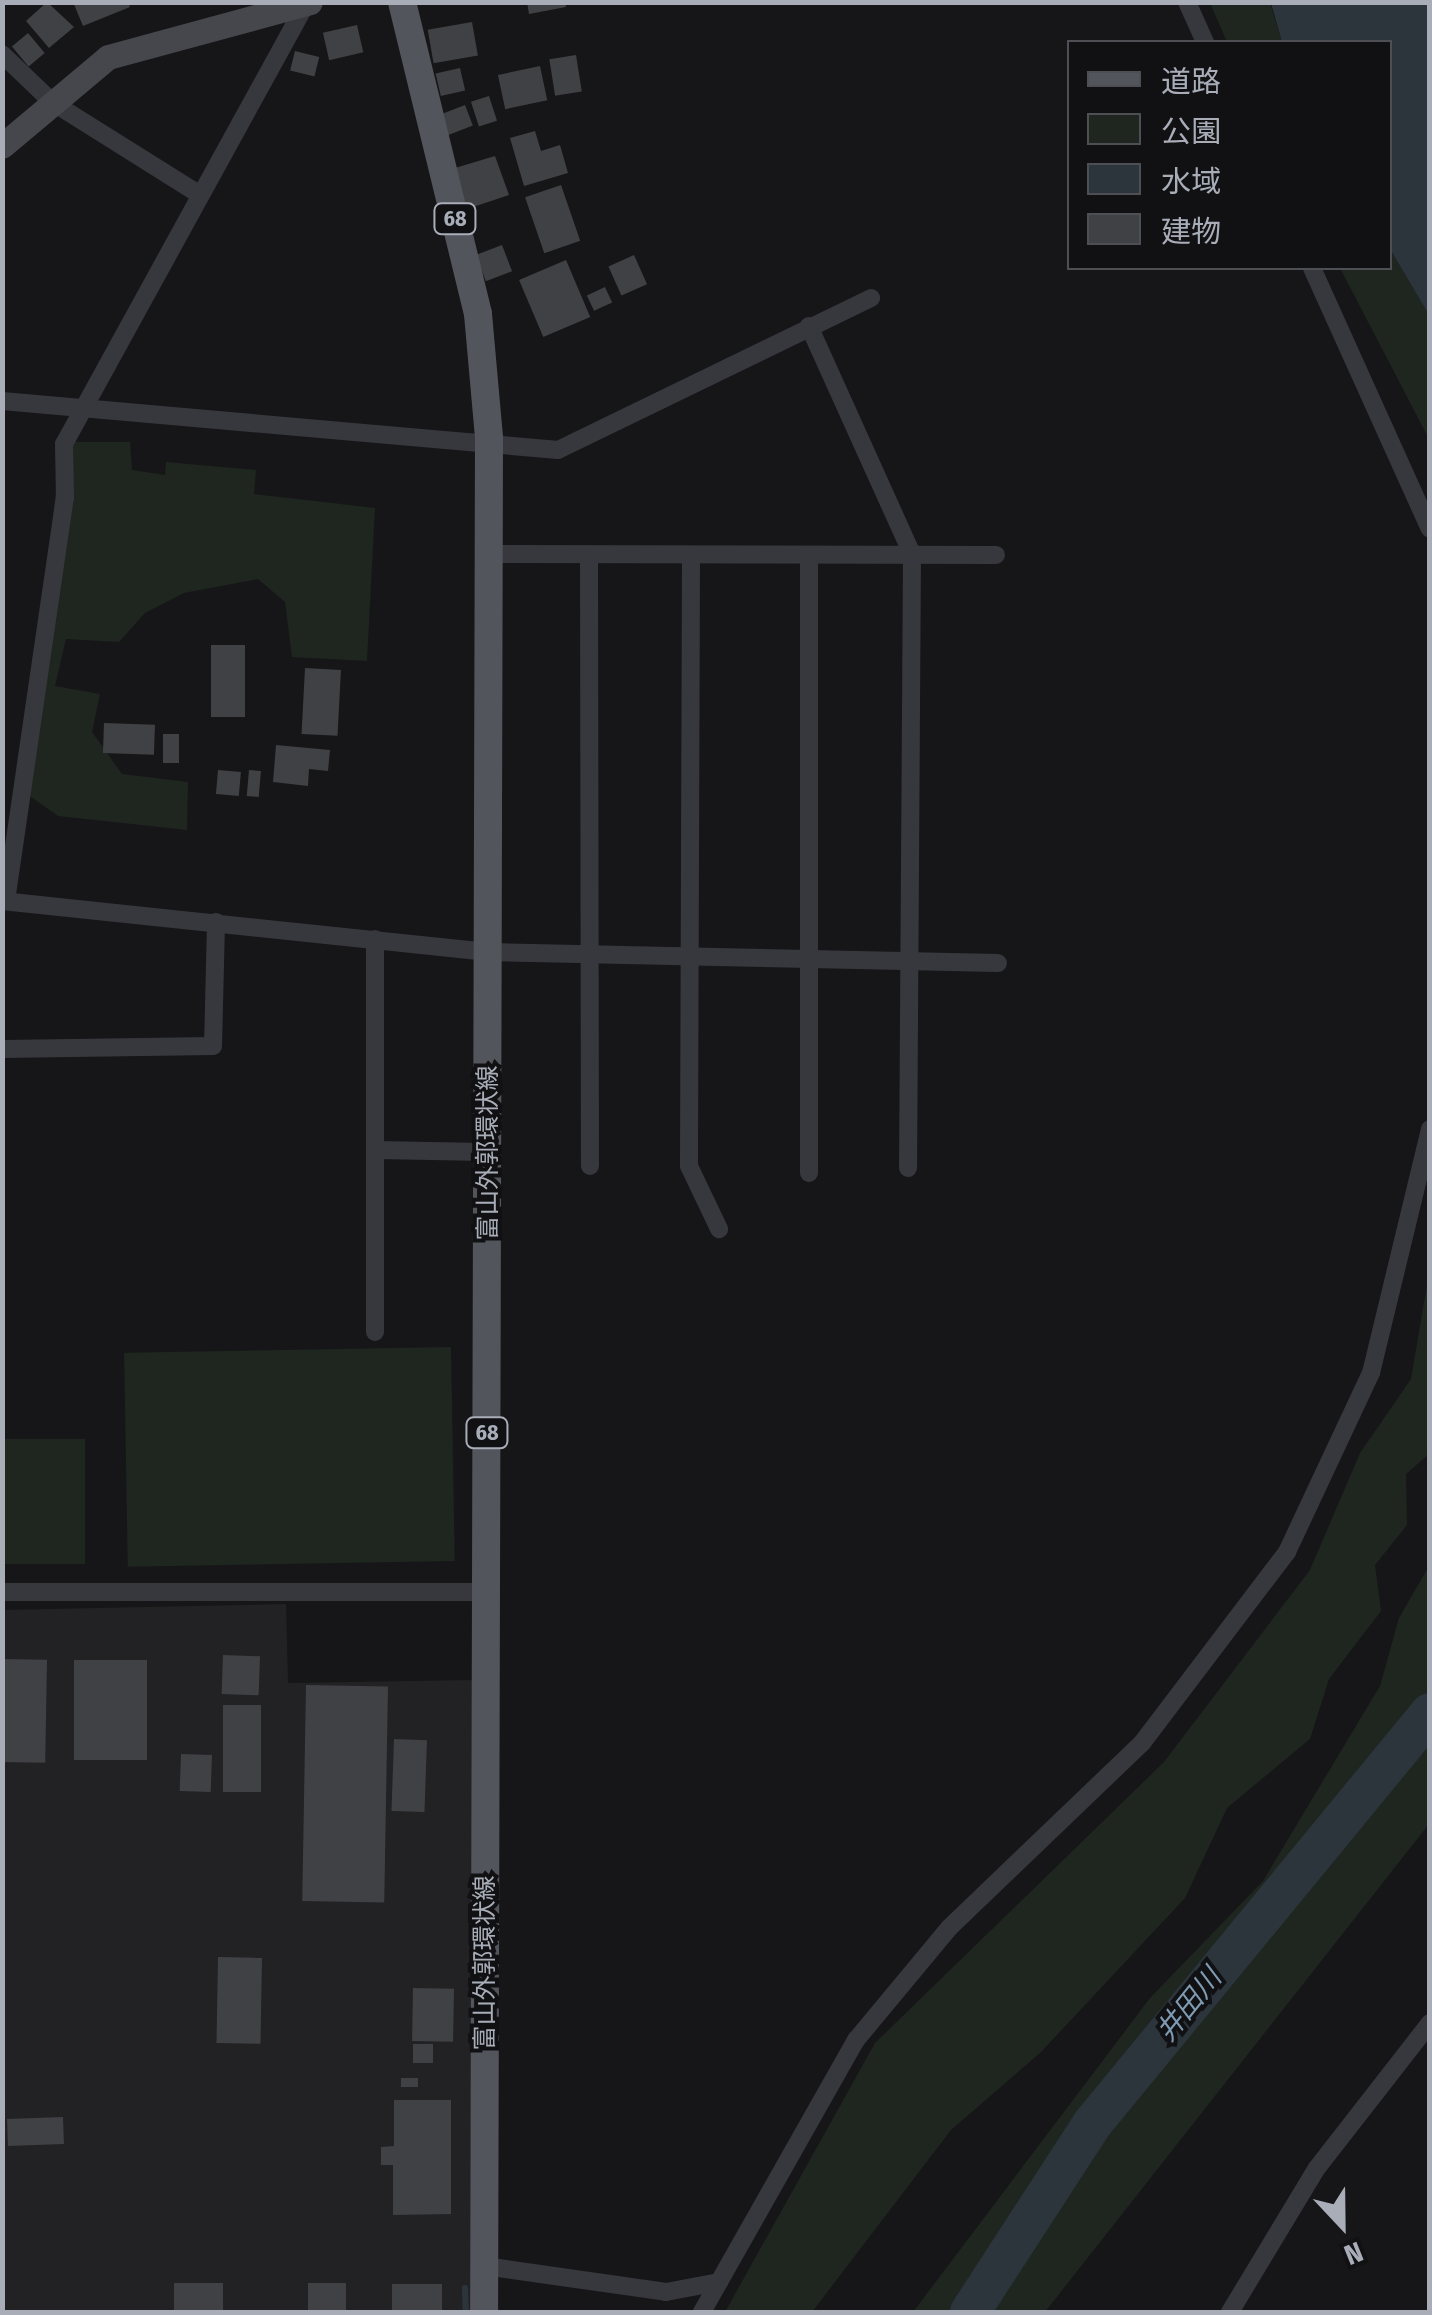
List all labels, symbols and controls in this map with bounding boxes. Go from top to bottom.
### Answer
legend [1067,40,1392,270]
text: 道路 [1161,64,1221,100]
text: 公園 [1161,114,1221,150]
text: 水域 [1161,164,1221,200]
road number: 68 [432,202,478,236]
text: 建物 [1161,214,1221,250]
street label: 富山外郭環状線 [473,1066,503,1240]
road number: 68 [464,1416,510,1450]
street label: 富山外郭環状線 [470,1876,500,2050]
water label: 井田川 [1150,1962,1228,2048]
north arrow [1292,2175,1392,2275]
text: N [1339,2235,1367,2272]

